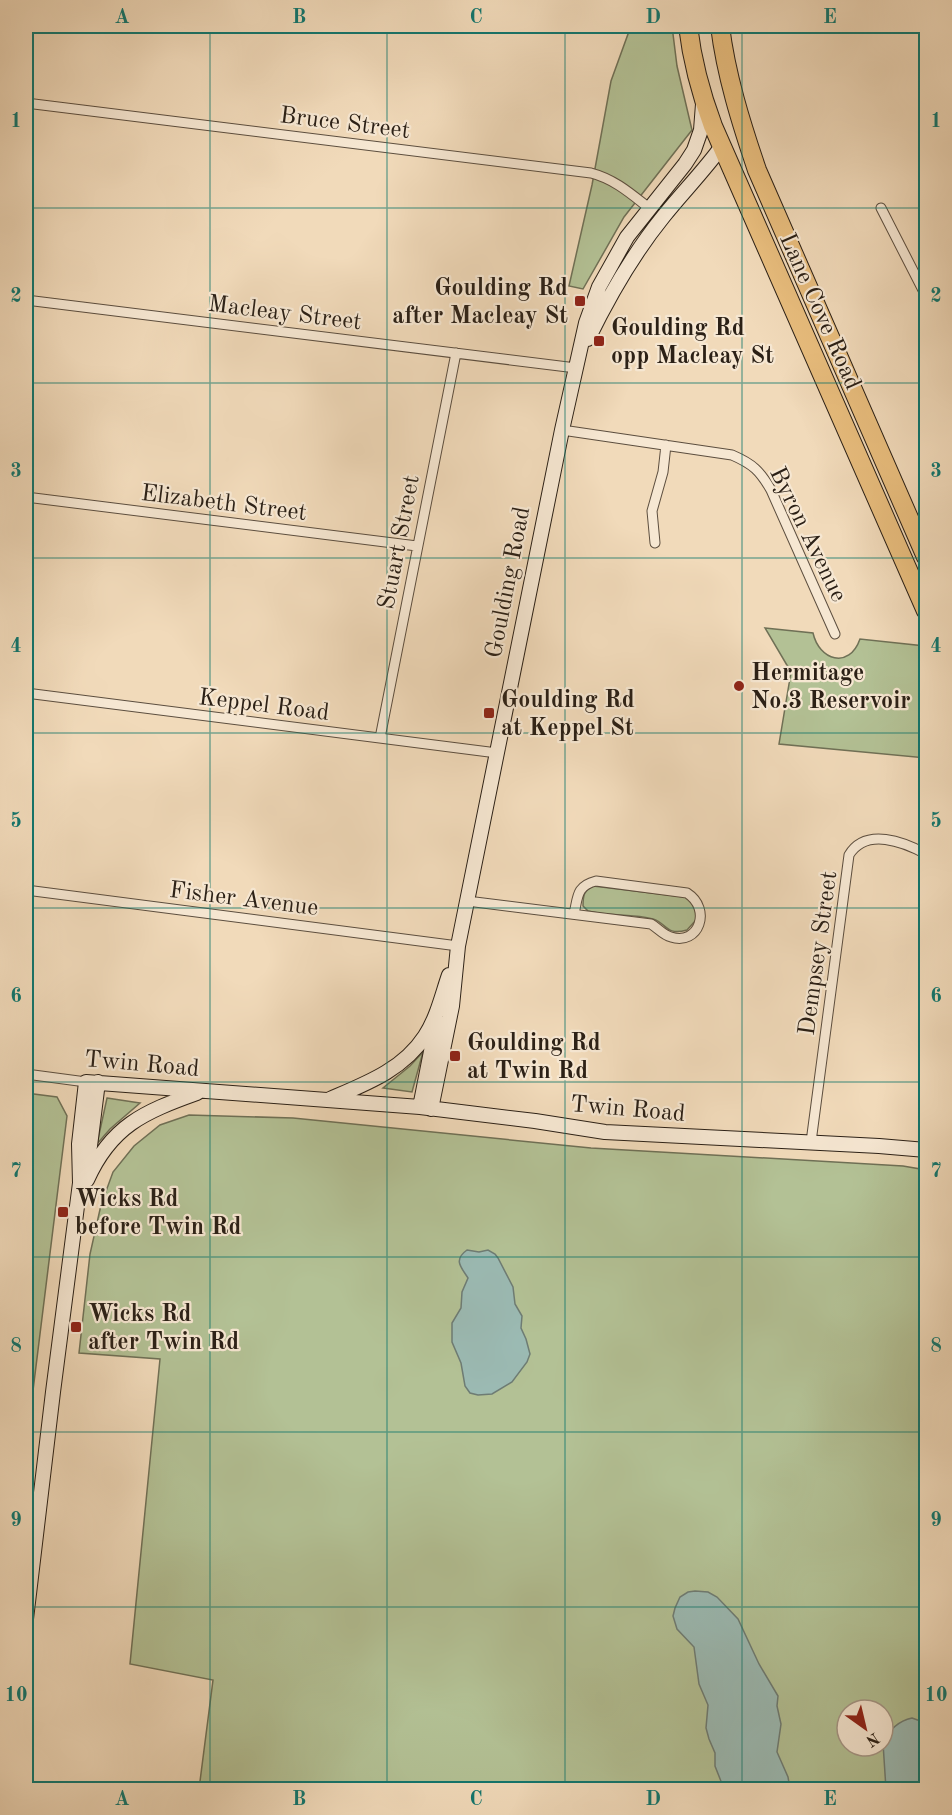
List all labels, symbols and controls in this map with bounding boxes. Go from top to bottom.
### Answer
text: A [114,8,130,28]
text: B [292,8,306,28]
text: C [469,8,483,28]
text: D [645,8,661,28]
text: E [823,8,837,28]
street label: Bruce Street [278,104,411,144]
text: 1 [10,112,22,132]
text: 1 [930,112,942,132]
street label: Lane Cove Road [774,230,864,394]
place label: Goulding Rd after Macleay St [392,277,568,329]
text: 2 [10,287,22,307]
text: 2 [930,287,942,307]
street label: Macleay Street [207,293,363,335]
marker: Goulding Rd after Macleay St [573,294,587,308]
place label: Goulding Rd opp Macleay St [611,317,774,369]
marker: Goulding Rd opp Macleay St [592,334,606,348]
text: 3 [10,462,22,482]
text: 3 [930,462,942,482]
street label: Byron Avenue [764,464,850,606]
street label: Stuart Street [375,473,425,612]
street label: Elizabeth Street [139,482,308,526]
street label: Goulding Road [483,505,535,660]
text: 4 [10,637,22,657]
text: 4 [930,637,942,657]
place label: Hermitage No.3 Reservoir [751,662,911,714]
marker: Hermitage No.3 Reservoir [732,679,746,693]
street label: Keppel Road [197,686,331,726]
place label: Goulding Rd at Keppel St [501,689,635,741]
marker: Goulding Rd at Keppel St [482,706,496,720]
text: 5 [10,811,22,832]
text: 5 [930,811,942,832]
street label: Dempsey Street [796,870,842,1037]
street label: Fisher Avenue [168,879,320,921]
text: 6 [10,987,22,1007]
text: 6 [930,987,942,1007]
place label: Goulding Rd at Twin Rd [467,1032,601,1084]
street label: Twin Road [83,1048,200,1082]
marker: Goulding Rd at Twin Rd [448,1049,462,1063]
street label: Twin Road [569,1093,686,1127]
text: 7 [10,1162,22,1182]
text: 7 [930,1162,942,1182]
place label: Wicks Rd before Twin Rd [75,1188,241,1240]
marker: Wicks Rd before Twin Rd [56,1205,70,1219]
place label: Wicks Rd after Twin Rd [88,1303,239,1355]
marker: Wicks Rd after Twin Rd [69,1320,83,1334]
text: 8 [10,1337,22,1357]
text: 8 [930,1337,942,1357]
text: 9 [10,1511,22,1531]
text: 9 [930,1511,942,1531]
text: 10 [4,1686,28,1706]
text: 10 [924,1686,948,1706]
north arrow [835,1698,895,1758]
text: N [862,1729,882,1749]
text: A [114,1790,130,1810]
text: B [292,1790,306,1810]
text: C [469,1790,483,1810]
text: D [645,1790,661,1810]
text: E [823,1790,837,1810]

